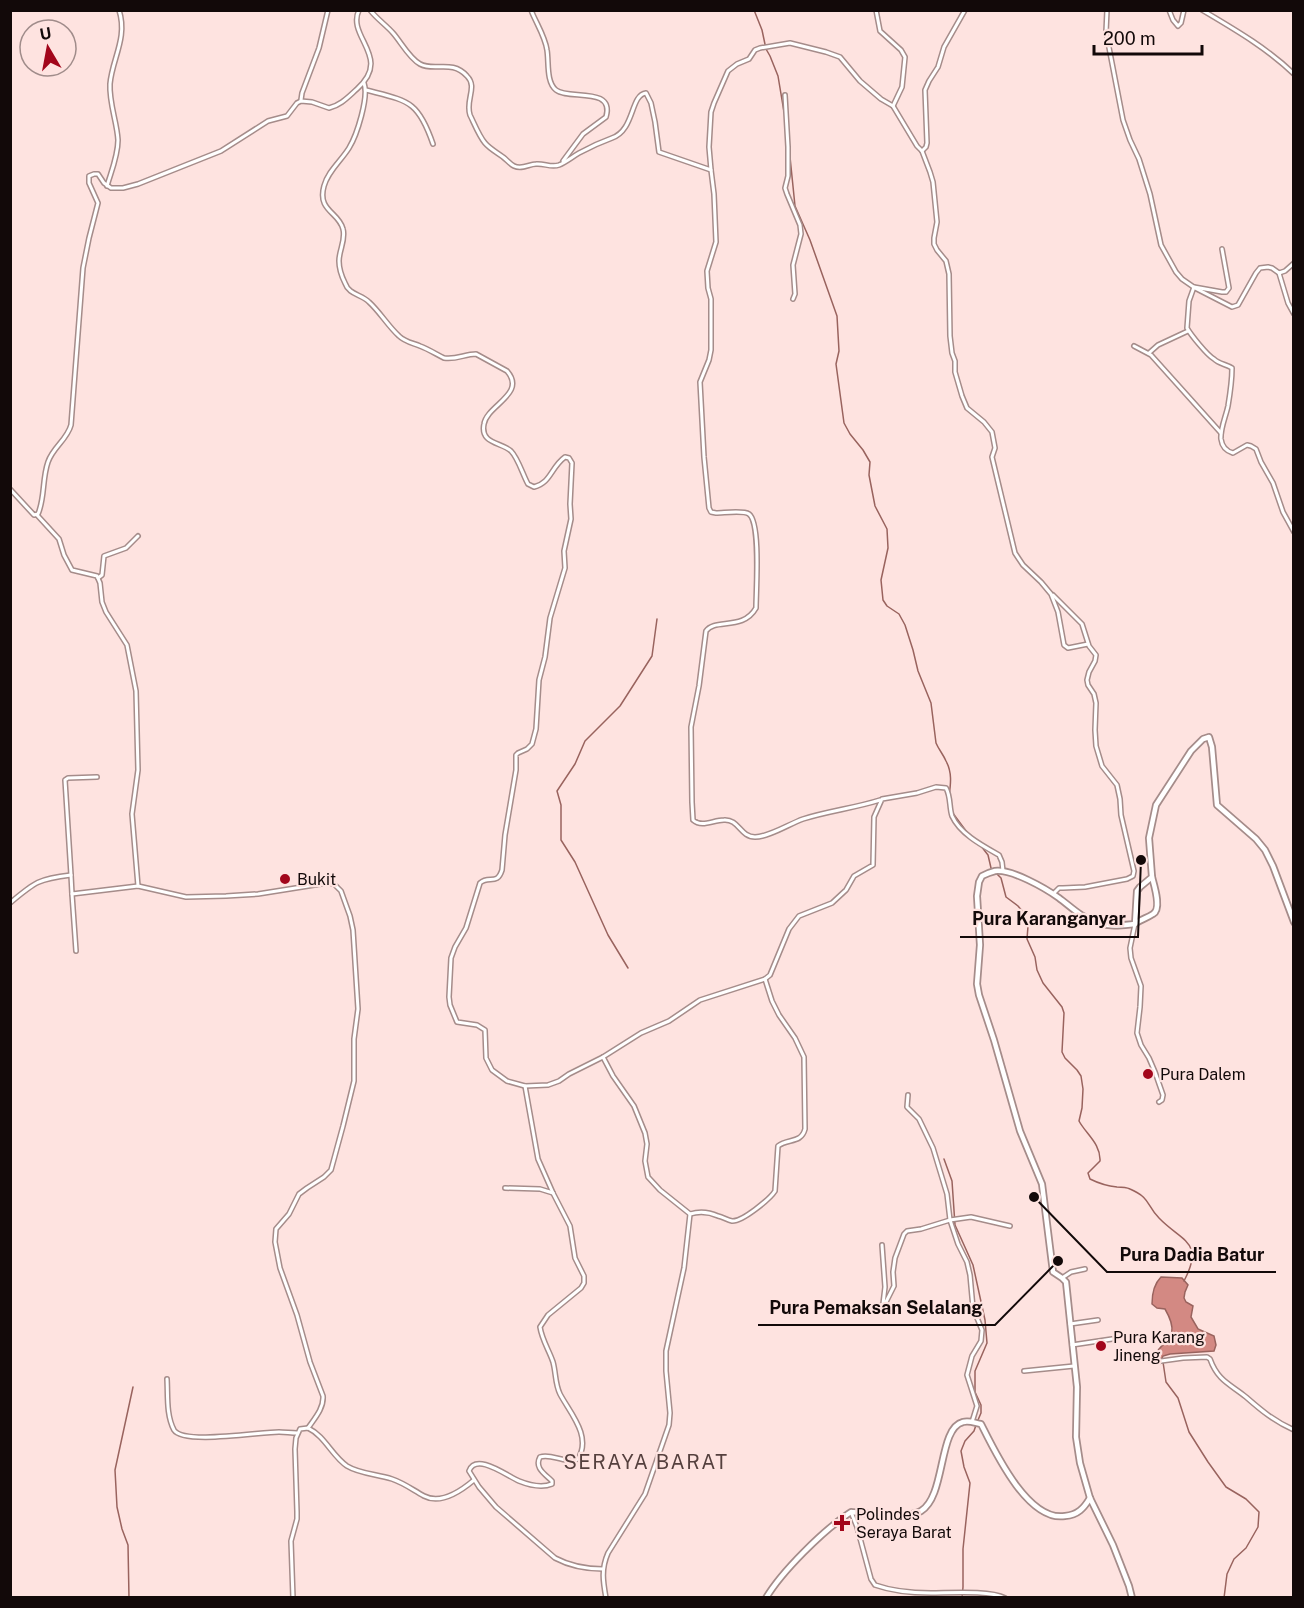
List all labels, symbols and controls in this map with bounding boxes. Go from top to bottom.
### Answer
north arrow [18,18,78,78]
scale bar [1094,18,1202,56]
text: U [38,23,53,44]
text: 200 m [1103,28,1156,49]
place label: Bukit [297,870,336,889]
marker: Bukit [278,872,292,886]
callout: Pura Karanganyar [960,901,1138,937]
text: Pura Karanganyar [972,908,1127,929]
place label: Pura Dalem [1160,1065,1246,1084]
marker: Pura Dalem [1141,1067,1155,1081]
callout: Pura Dadia Batur [1107,1236,1276,1272]
text: Pura Dadia Batur [1120,1244,1265,1265]
callout: Pura Pemaksan Selalang [758,1289,995,1325]
text: Pura Pemaksan Selalang [769,1297,983,1318]
place label: Pura Karang Jineng [1113,1328,1205,1365]
marker: Pura Karang Jineng [1094,1339,1108,1353]
district label: SERAYA BARAT [563,1450,729,1474]
place label: Polindes Seraya Barat [856,1505,952,1542]
marker: Polindes Seraya Barat [833,1514,851,1532]

